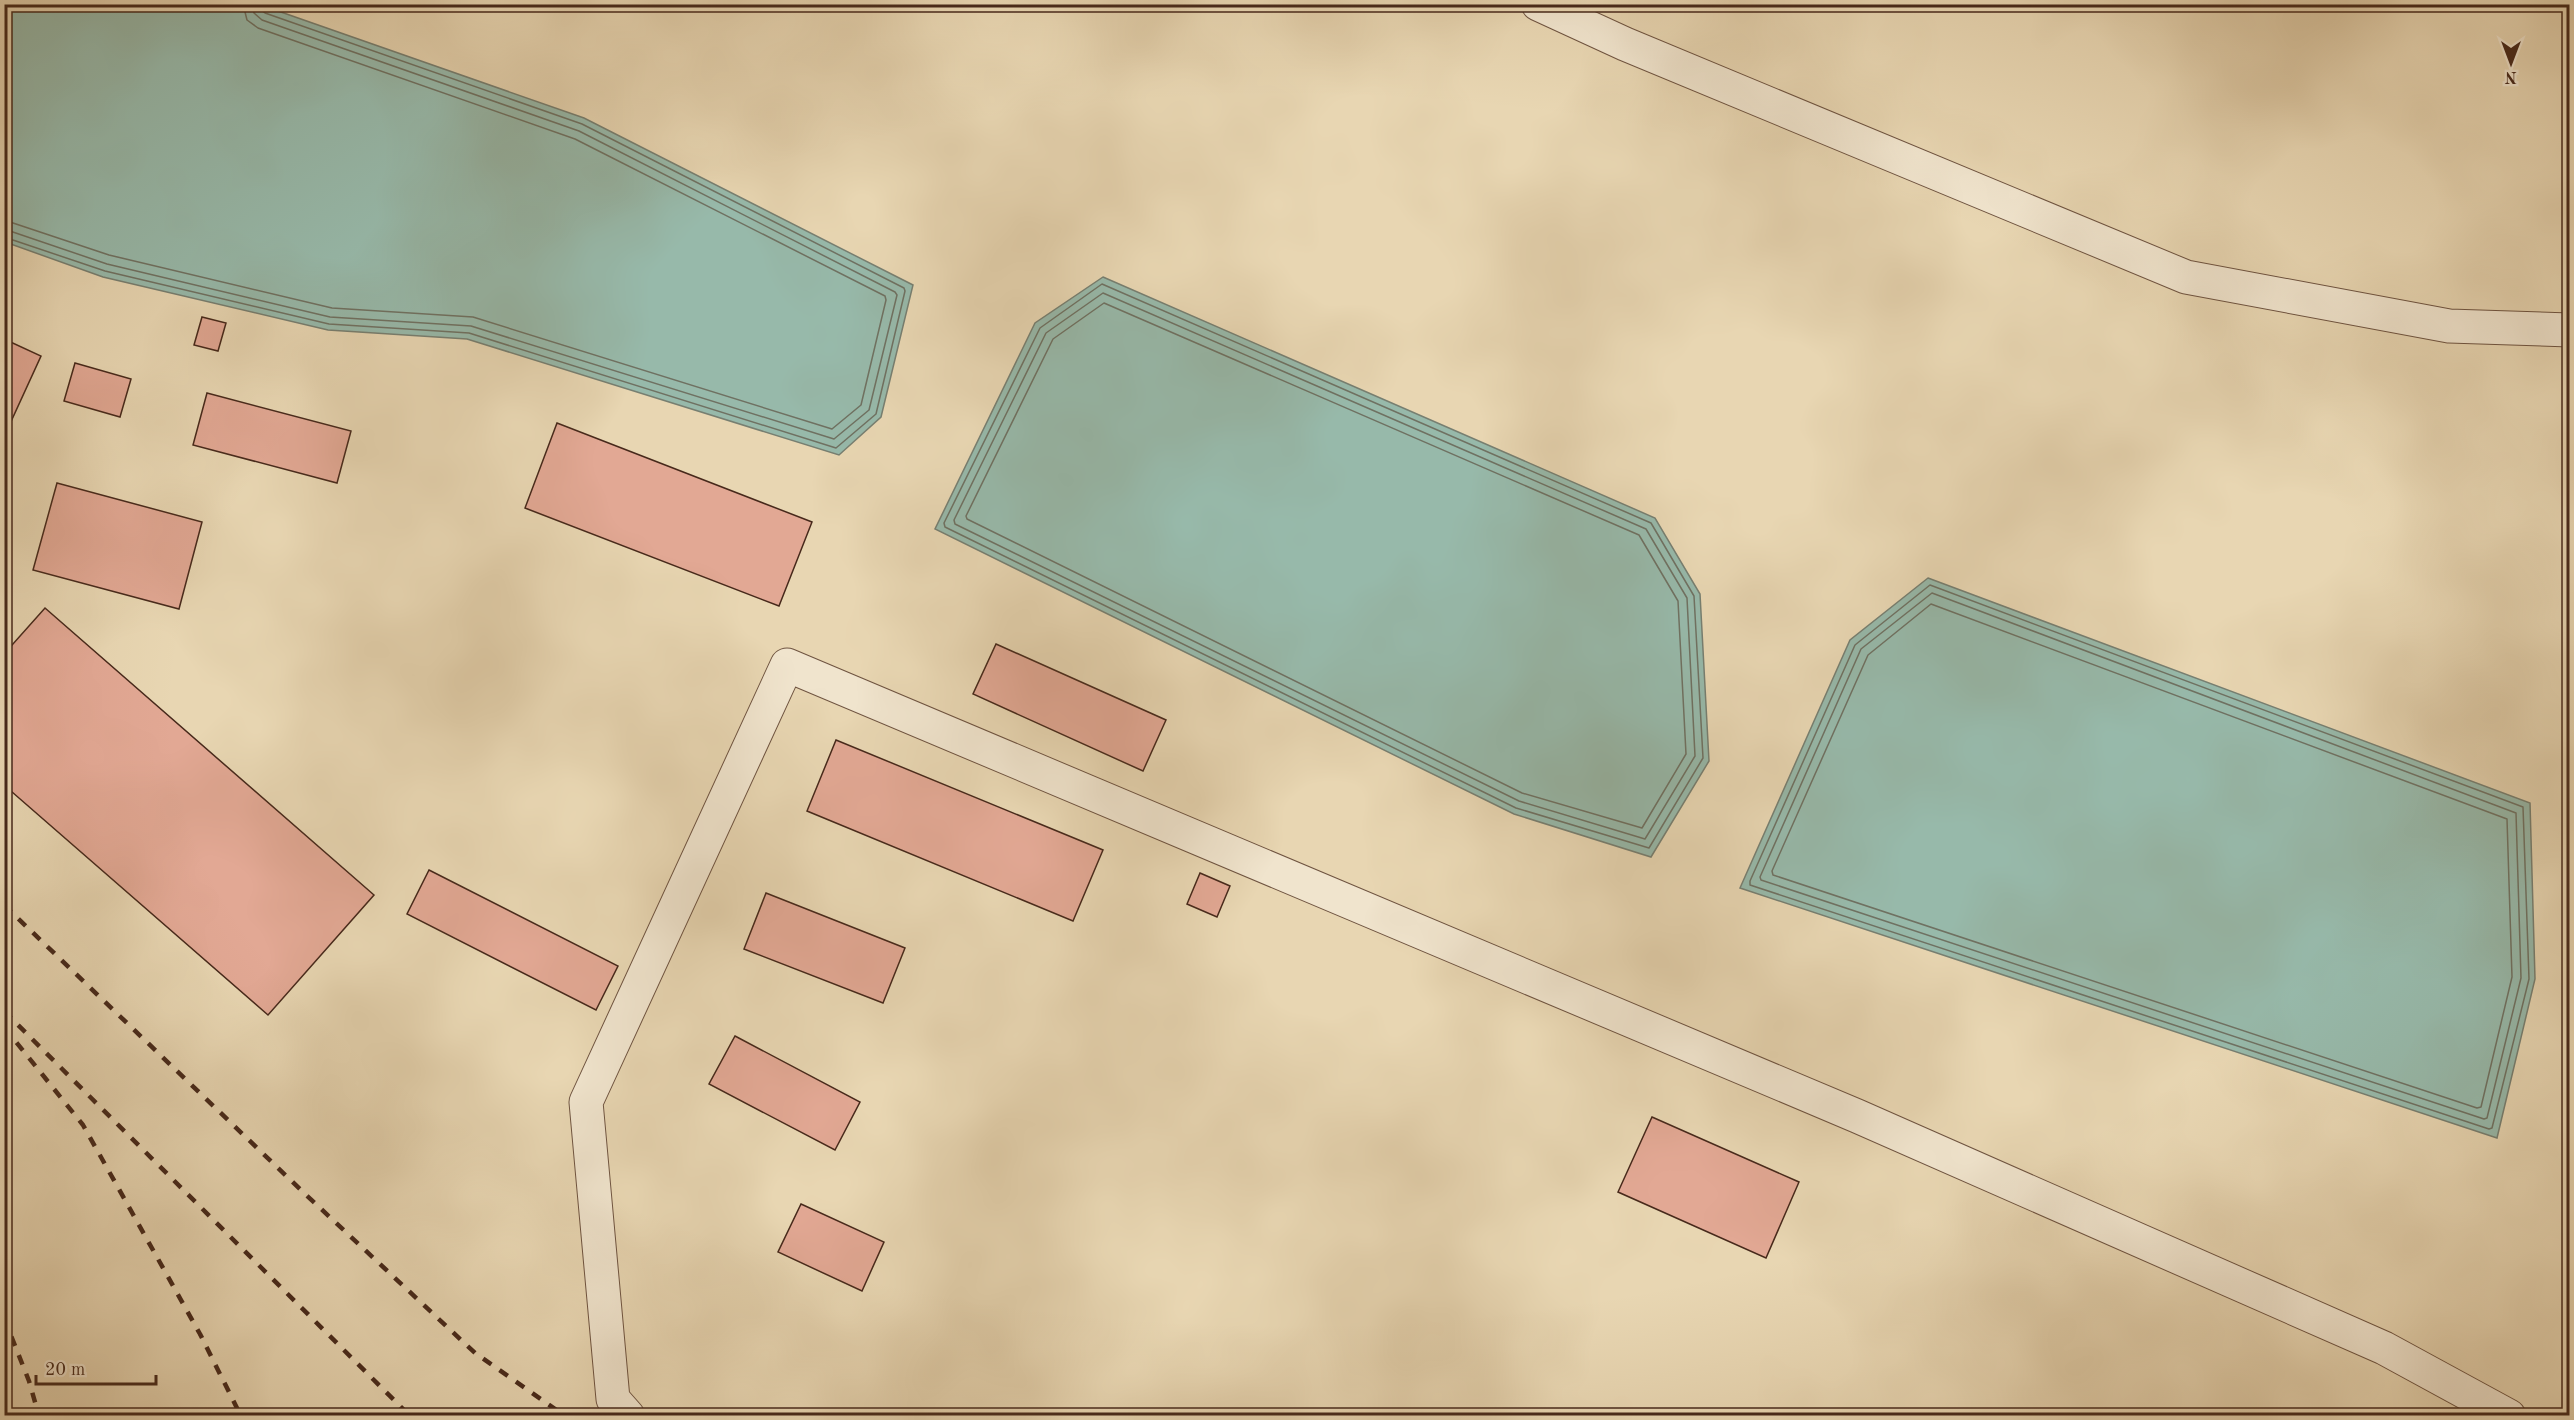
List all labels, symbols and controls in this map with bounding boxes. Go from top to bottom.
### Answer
north arrow [2481,33,2541,93]
text: N [2504,68,2517,84]
scale bar [36,1348,156,1386]
text: 20 m [45,1361,85,1379]

